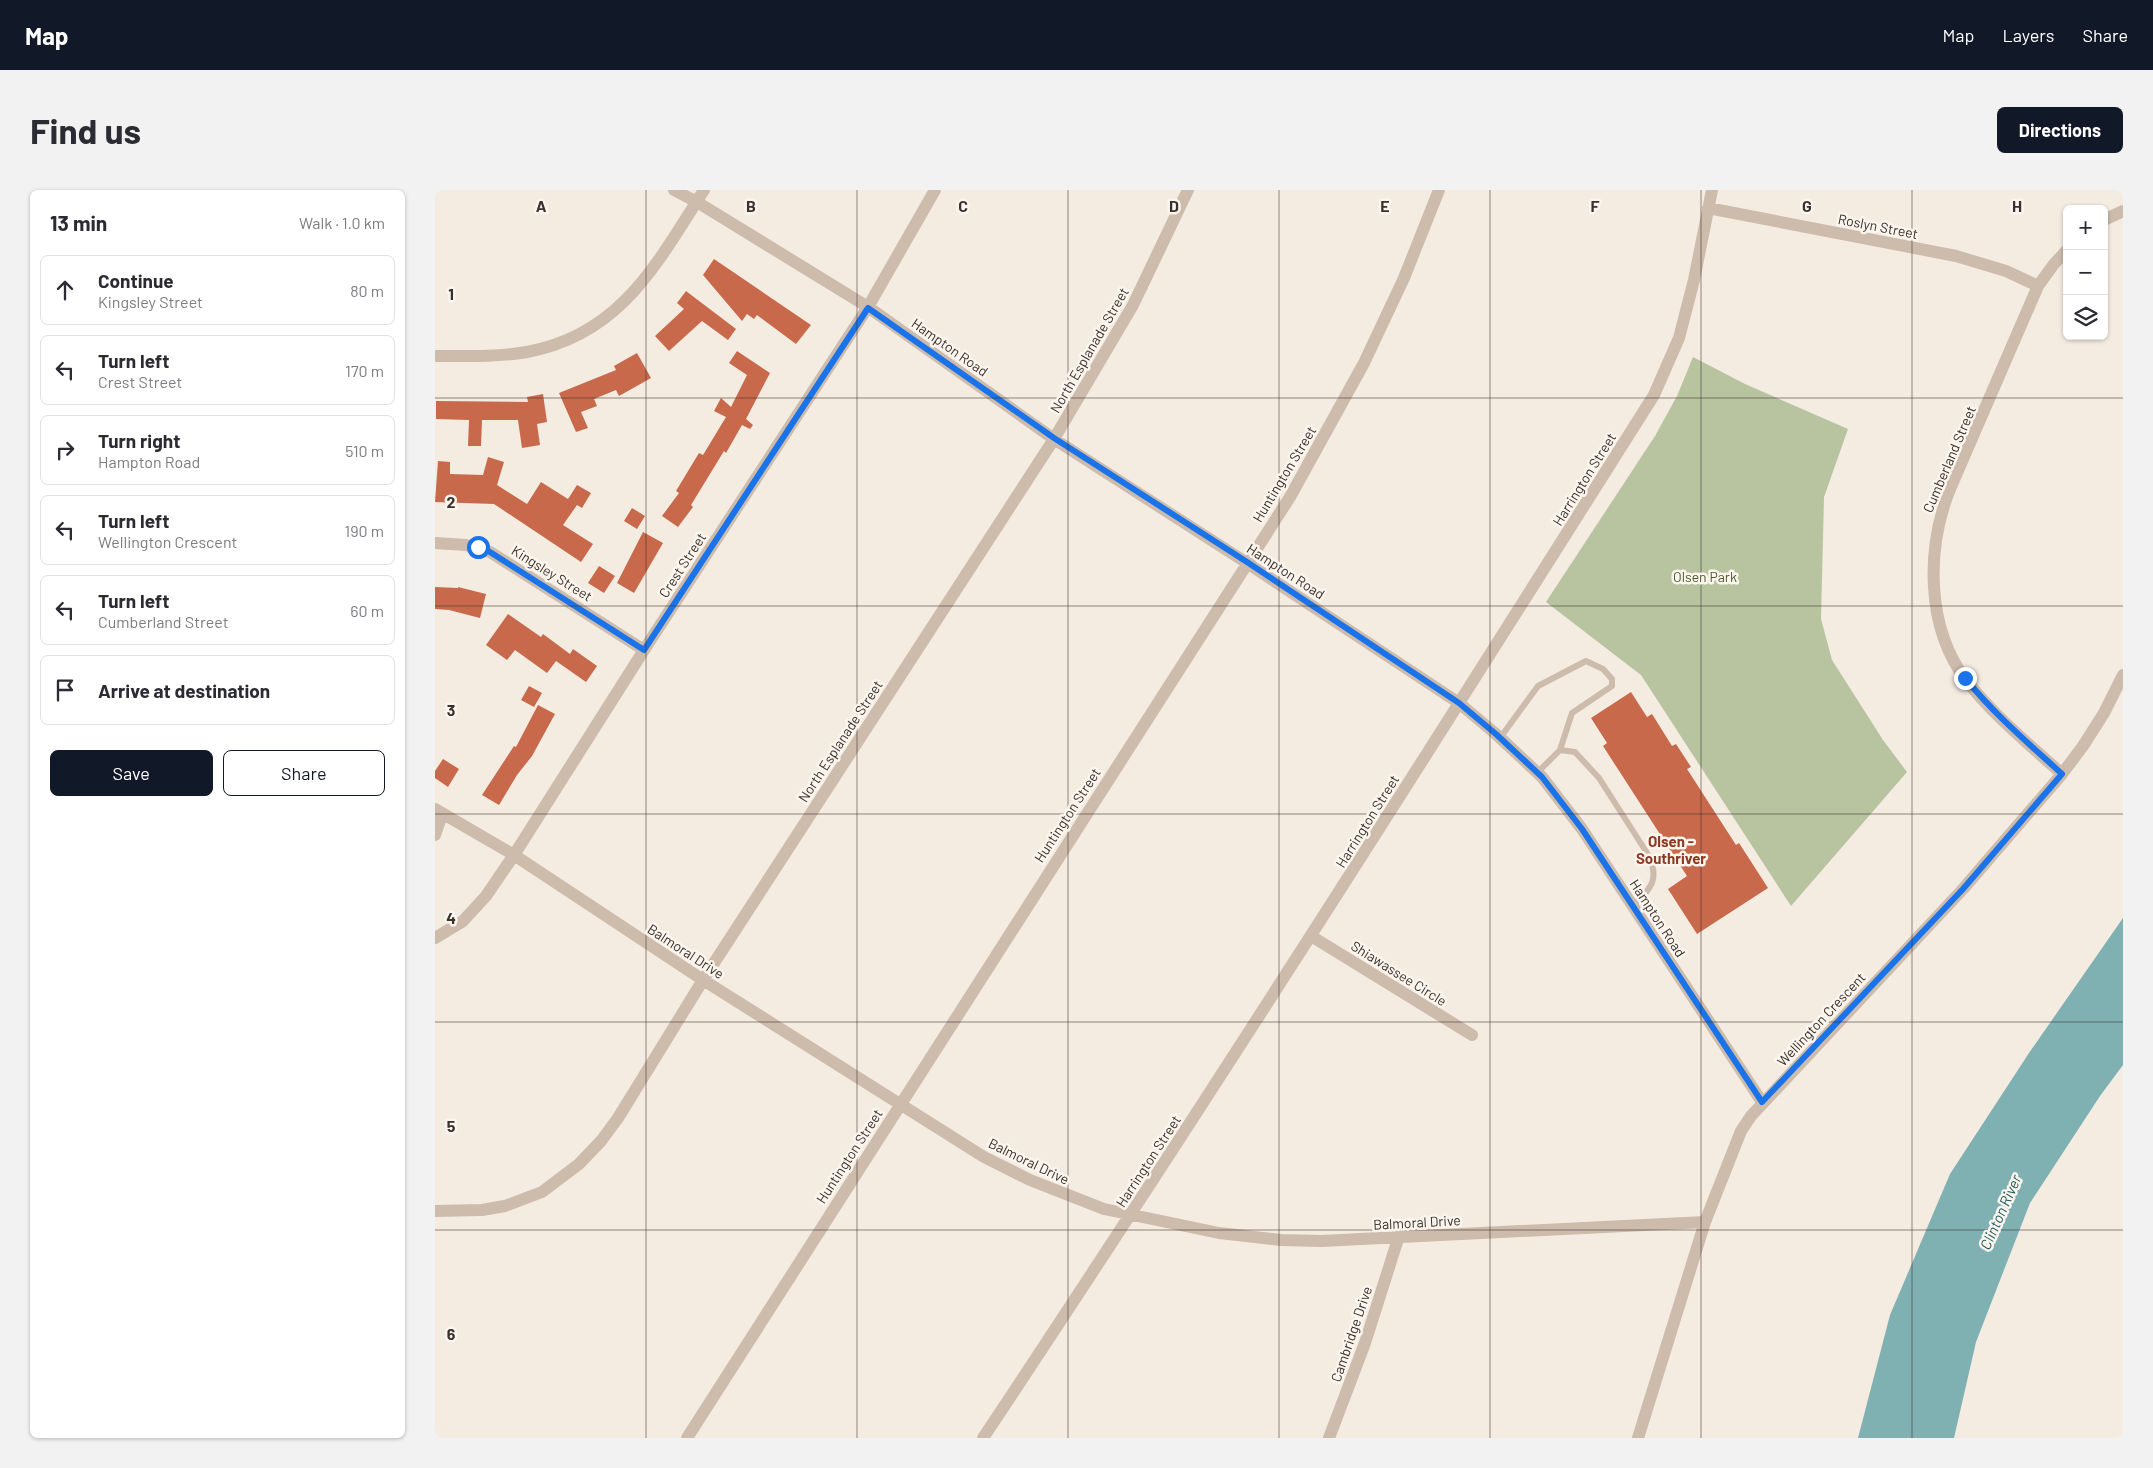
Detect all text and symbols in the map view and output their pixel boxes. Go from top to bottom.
text: Map [25,21,68,50]
text: Map [1942,24,1974,46]
text: Layers [2002,24,2055,46]
text: Share [2083,24,2128,46]
button: Directions [1997,107,2123,153]
text: Find us [30,109,141,151]
text: A [536,196,547,215]
text: B [746,196,756,215]
text: C [958,196,968,215]
text: D [1169,196,1179,215]
text: E [1380,196,1390,215]
text: F [1591,196,1600,215]
text: G [1802,196,1812,215]
text: H [2012,196,2022,215]
map controls [2063,205,2108,340]
button: + [2063,205,2108,250]
text: 13 min [50,210,107,235]
street label: Roslyn Street [1837,210,1919,242]
text: Walk · 1.0 km [299,213,385,232]
button: − [2063,250,2108,295]
text: Continue [98,269,174,292]
icon: ahead [51,276,79,304]
text: 80 m [350,281,384,300]
text: 1 [448,284,454,303]
street label: North Esplanade Street [1046,284,1132,416]
text: Kingsley Street [98,292,203,311]
button: layers [2063,295,2108,340]
street label: Hampton Road [908,314,992,380]
text: Turn left [98,349,169,372]
icon: left [51,356,79,384]
text: 170 m [345,361,384,380]
text: Crest Street [98,372,182,391]
street label: Cumberland Street [1919,403,1979,515]
street label: Huntington Street [1249,423,1319,525]
text: Turn right [98,429,180,452]
street label: Harrington Street [1549,429,1619,529]
icon: right [51,436,79,464]
text: 510 m [345,441,384,460]
text: Hampton Road [98,452,200,471]
text: 2 [447,492,456,511]
text: Turn left [98,509,169,532]
icon: left [51,516,79,544]
text: 190 m [345,521,384,540]
street label: Crest Street [655,529,709,601]
text: Wellington Crescent [98,532,237,551]
route start [467,536,490,559]
street label: Hampton Road [1244,540,1328,602]
street label: Kingsley Street [509,541,595,605]
park label: Olsen Park [1673,568,1737,585]
text: Turn left [98,589,169,612]
icon: left [51,596,79,624]
text: 60 m [350,601,384,620]
text: Cumberland Street [98,612,228,631]
route end [1954,667,1977,690]
icon: arrive [51,676,79,704]
street label: North Esplanade Street [794,677,886,805]
text: Arrive at destination [98,679,270,702]
text: 3 [447,700,455,719]
button: Save [50,750,213,796]
button: Share [223,750,385,796]
street label: Huntington Street [1030,765,1104,865]
street label: Harrington Street [1332,771,1402,871]
district label: Olsen - Southriver [1636,832,1706,867]
street label: Hampton Road [1627,876,1689,960]
text: 4 [446,908,456,927]
street label: Balmoral Drive [645,920,727,982]
street label: Shiawassee Circle [1348,937,1450,1009]
street label: Wellington Crescent [1773,969,1869,1069]
street label: Huntington Street [812,1106,886,1206]
street label: Harrington Street [1112,1112,1184,1210]
text: 5 [447,1116,456,1135]
street label: Balmoral Drive [986,1134,1072,1188]
water label: Clinton River [1976,1171,2025,1252]
street label: Balmoral Drive [1373,1211,1461,1233]
street label: Cambridge Drive [1327,1284,1375,1384]
text: 6 [447,1324,456,1343]

